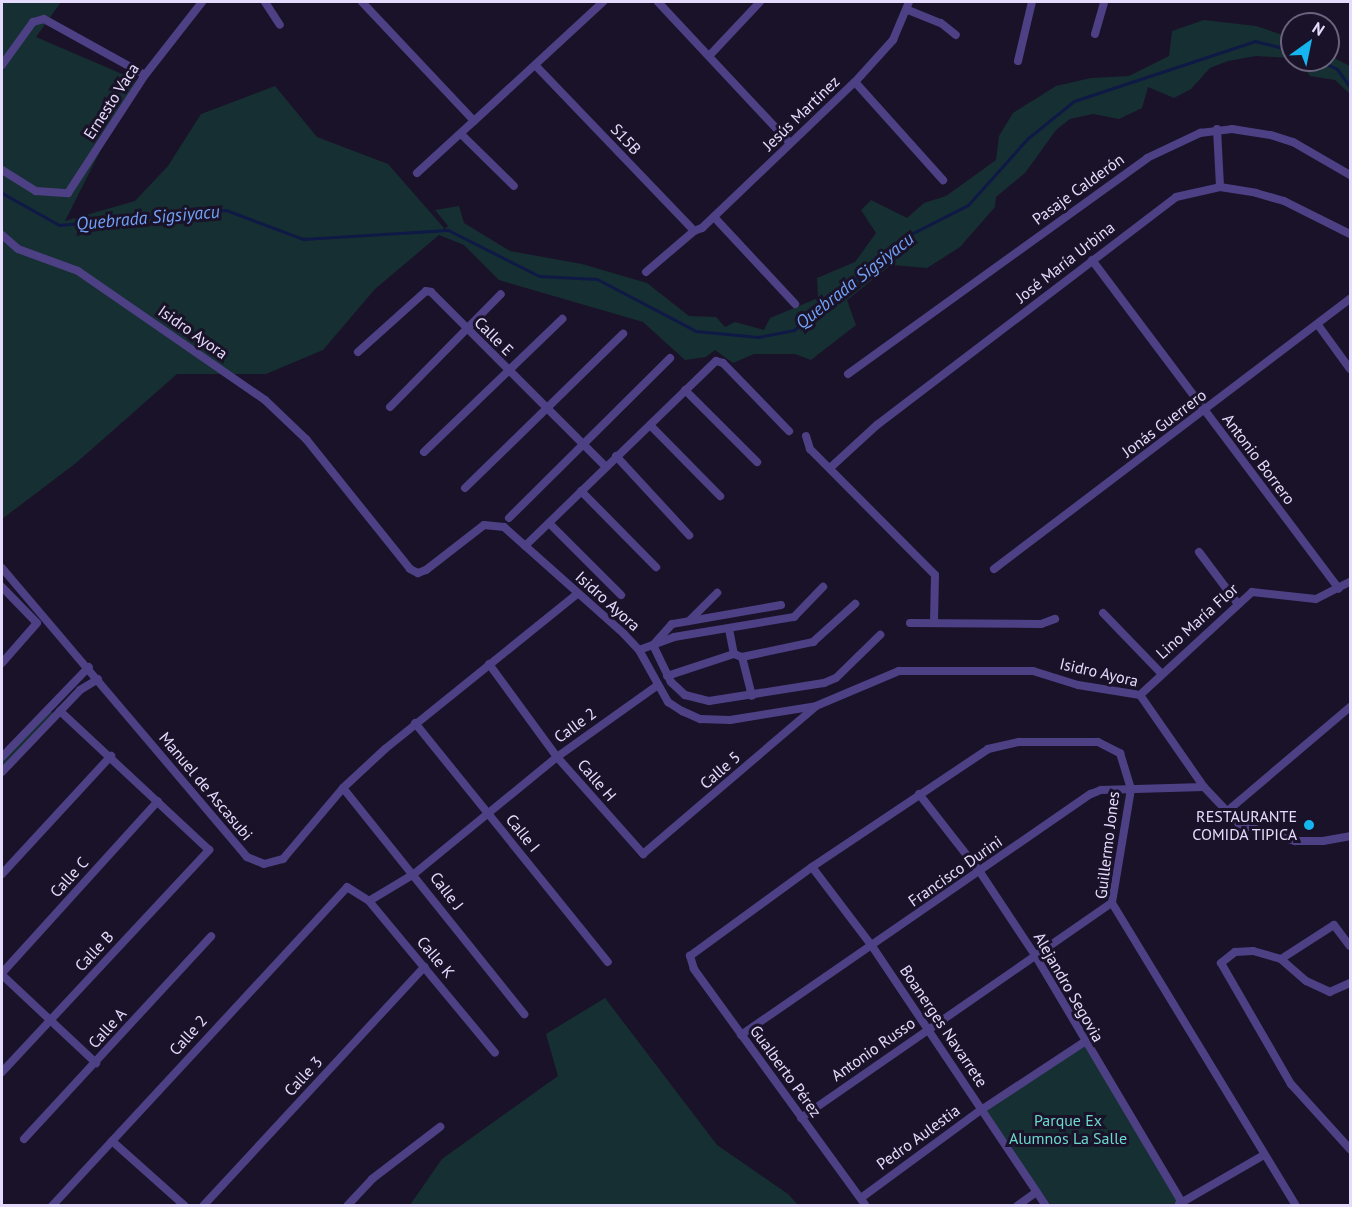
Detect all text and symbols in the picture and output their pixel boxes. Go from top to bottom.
north arrow [1280,12,1340,72]
text: N [1309,17,1329,40]
street label: Ernesto Vaca [79,59,143,143]
street label: Jesús Martínez [759,72,843,154]
street label: S15B [607,120,645,158]
street label: Pasaje Calderón [1028,149,1128,229]
water label: Quebrada Sigsiyacu [75,201,221,235]
street label: José María Urbina [1012,217,1118,307]
water label: Quebrada Sigsiyacu [792,228,918,334]
street label: Isidro Ayora [154,301,232,363]
street label: Calle E [471,313,517,359]
street label: Jonás Guerrero [1118,385,1210,461]
street label: Antonio Borrero [1219,410,1299,508]
street label: Isidro Ayora [572,567,644,635]
street label: Lino María Flor [1152,579,1242,663]
street label: Isidro Ayora [1058,654,1140,690]
street label: Calle 2 [550,703,600,747]
street label: Manuel de Ascasubi [155,728,257,844]
street label: Calle 5 [696,747,744,793]
street label: Calle H [574,755,620,805]
street label: Guillermo Jones [1091,790,1123,900]
place label: RESTAURANTE COMIDA TIPICA [1191,806,1297,844]
street label: Calle I [502,810,544,856]
marker: RESTAURANTE COMIDA TIPICA [1302,818,1316,832]
street label: Francisco Durini [904,832,1006,910]
street label: Calle C [46,853,92,901]
street label: Calle J [426,868,468,914]
street label: Calle B [71,927,117,975]
street label: Alejandro Segovia [1030,929,1108,1045]
street label: Calle K [413,932,459,982]
street label: Boanerges Navarrete [896,962,992,1090]
street label: Calle A [84,1004,130,1052]
street label: Calle 2 [165,1011,211,1059]
street label: Antonio Russo [827,1013,919,1085]
street label: Gualberto Pérez [746,1021,826,1121]
street label: Calle 3 [280,1052,326,1100]
street label: Pedro Aulestia [872,1100,964,1174]
park label: Parque Ex Alumnos La Salle [1009,1110,1127,1148]

